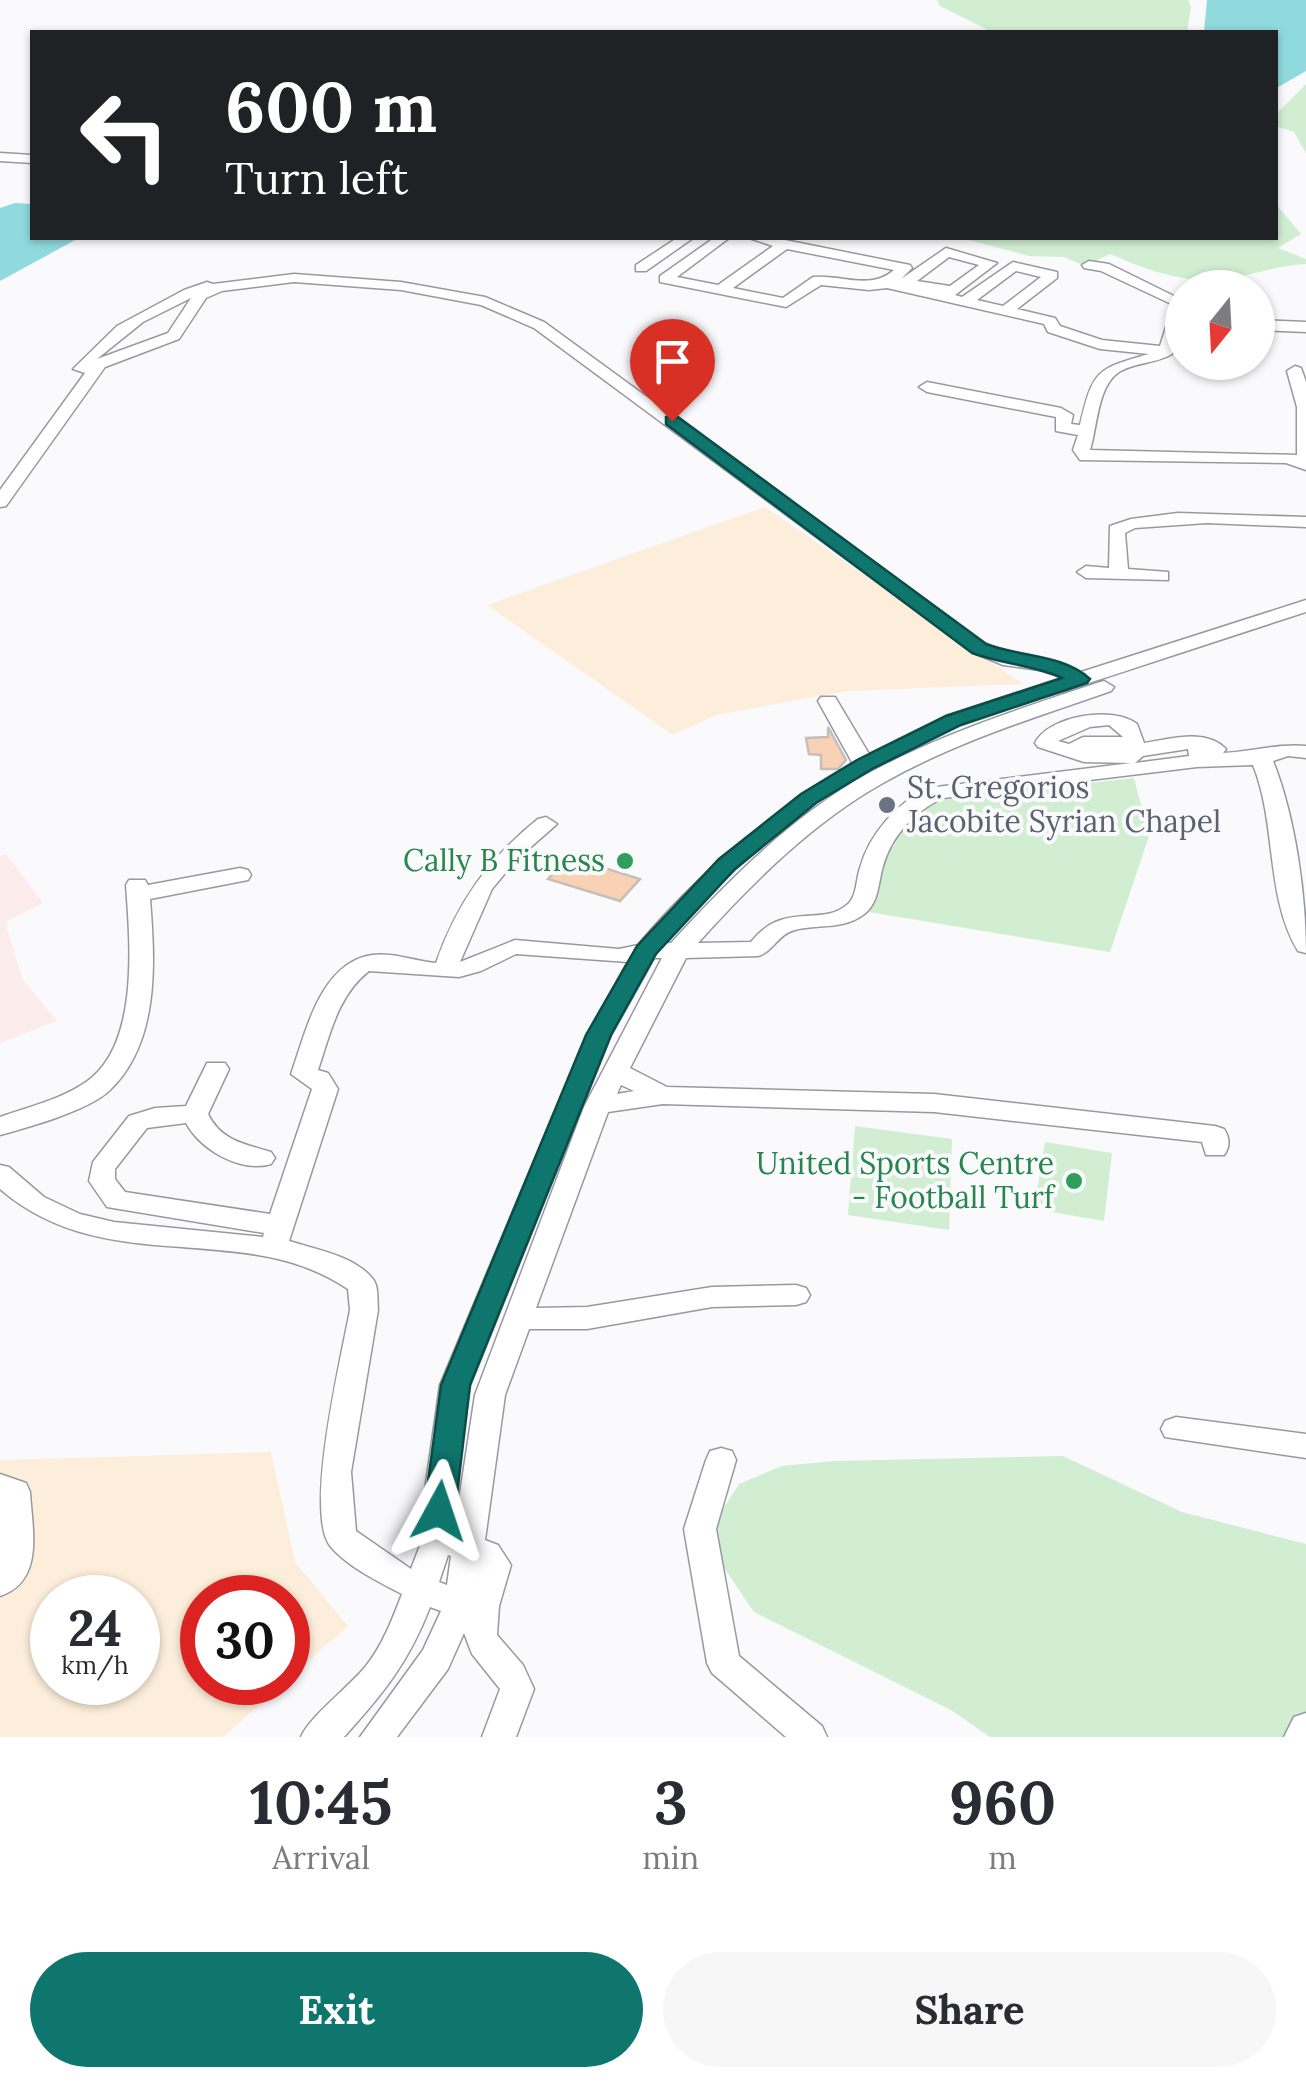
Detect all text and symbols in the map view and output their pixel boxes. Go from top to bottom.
text: 600 m [225,62,437,151]
icon: left [60,70,190,200]
text: Turn left [225,149,408,206]
north arrow [1165,270,1275,380]
map controls [1165,270,1275,380]
pin [630,319,715,422]
icon: arrive [645,334,700,389]
place label: St. Gregorios Jacobite Syrian Chapel [906,768,1221,841]
marker: St. Gregorios Jacobite Syrian Chapel [876,794,898,816]
place label: Cally B Fitness [403,841,605,880]
marker: Cally B Fitness [614,850,636,872]
place label: United Sports Centre - Football Turf [756,1144,1056,1216]
marker: United Sports Centre - Football Turf [1063,1170,1085,1192]
position arrow [387,1459,491,1563]
speed limit sign: 30 [180,1575,310,1705]
text: 24 [68,1596,122,1660]
text: km/h [61,1649,129,1681]
text: 10:45 [250,1764,392,1840]
text: 3 [654,1764,688,1840]
text: 960 [949,1764,1056,1840]
text: Arrival [272,1837,370,1878]
text: min [642,1837,699,1878]
text: m [988,1837,1017,1878]
button: Exit [30,1952,643,2067]
button: Share [663,1952,1276,2067]

